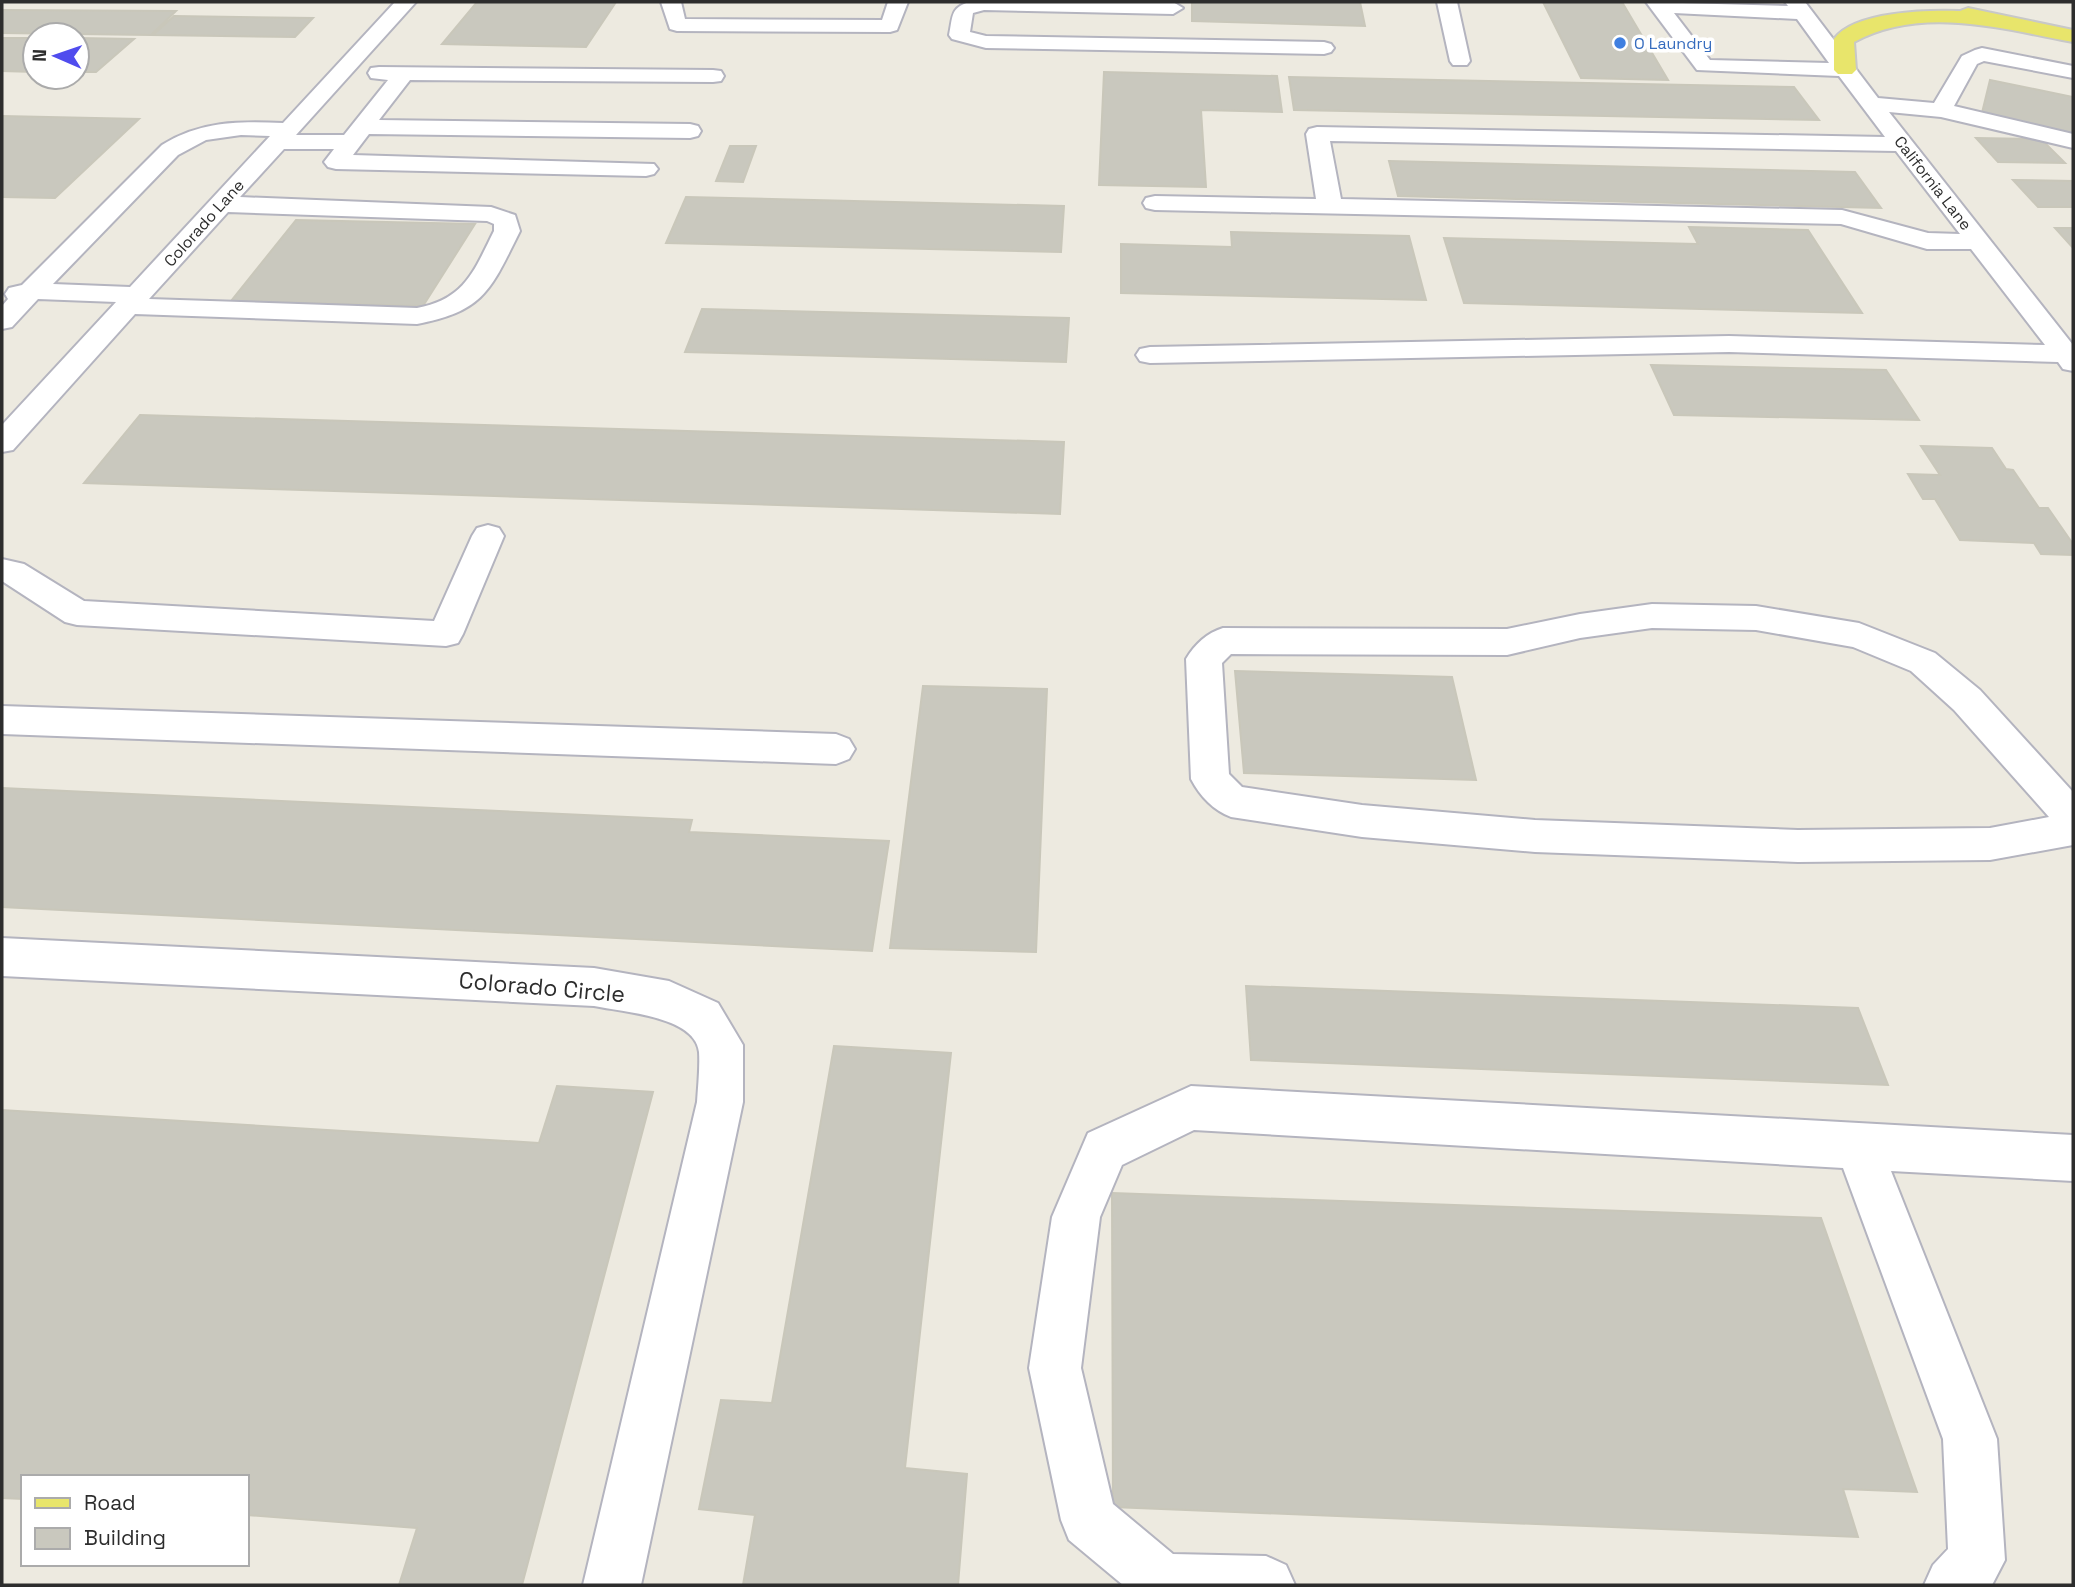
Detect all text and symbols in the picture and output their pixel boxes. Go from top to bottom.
north arrow [21,21,91,91]
place label: O Laundry [1634,33,1712,54]
marker: O Laundry [1612,35,1628,51]
text: N [27,49,52,62]
street label: California Lane [1890,132,1976,234]
street label: Colorado Lane [159,175,249,271]
street label: Colorado Circle [458,965,626,1009]
legend [21,1475,248,1566]
text: Road [84,1489,136,1516]
text: Building [84,1524,166,1551]

